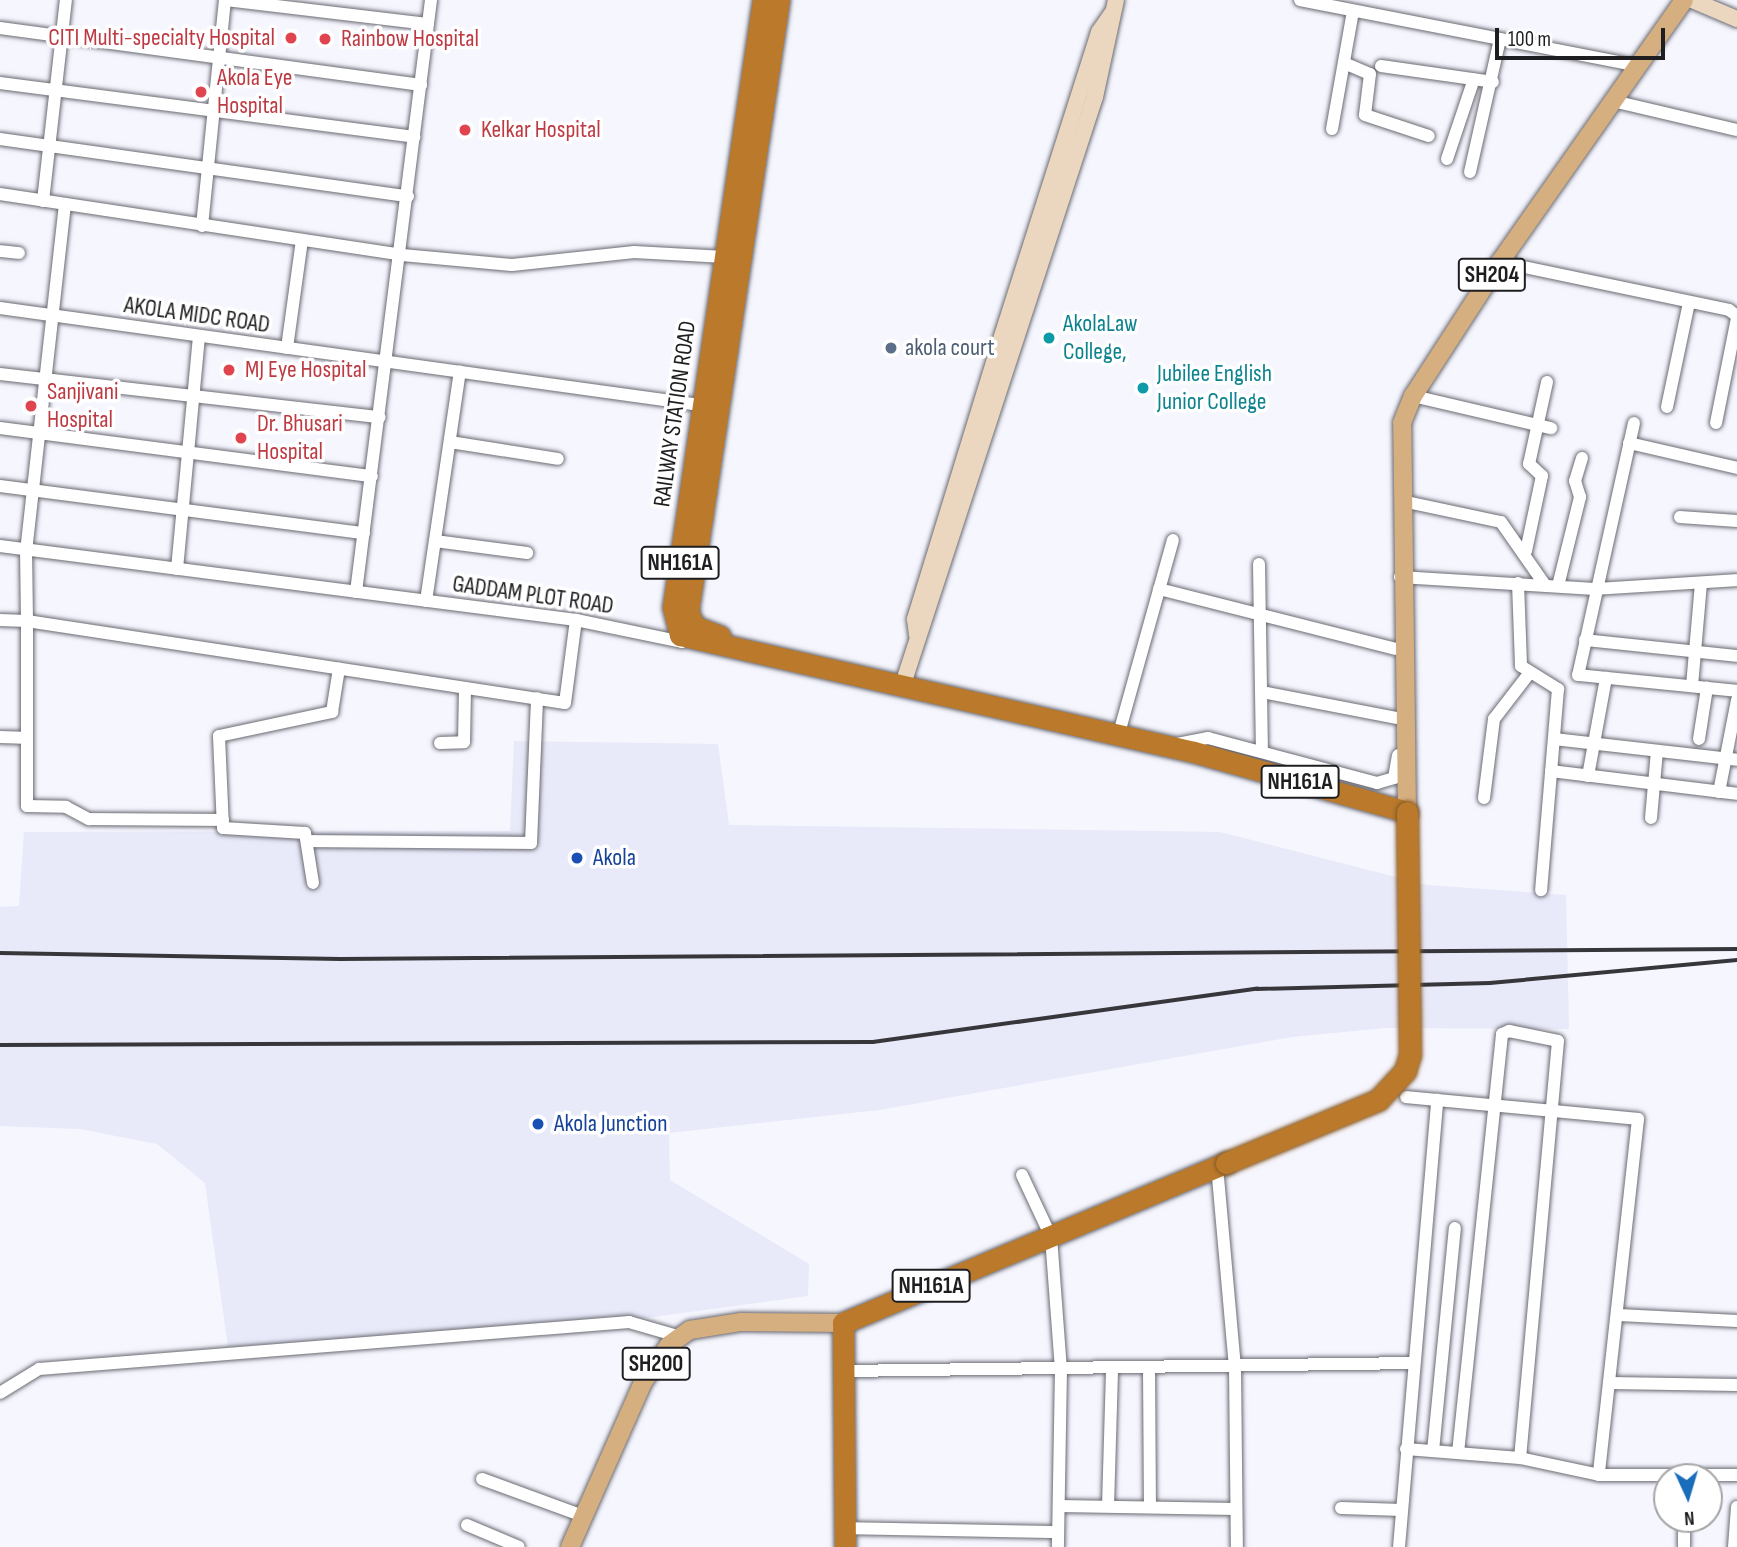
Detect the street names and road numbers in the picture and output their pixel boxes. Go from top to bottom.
road number: SH204 [1457,256,1527,294]
street label: AKOLA MIDC ROAD [122,291,272,339]
street label: RAILWAY STATION ROAD [648,319,702,509]
road number: NH161A [640,544,720,582]
street label: GADDAM PLOT ROAD [451,569,615,621]
road number: NH161A [1260,762,1340,802]
road number: NH161A [891,1266,971,1306]
road number: SH200 [621,1344,691,1384]

